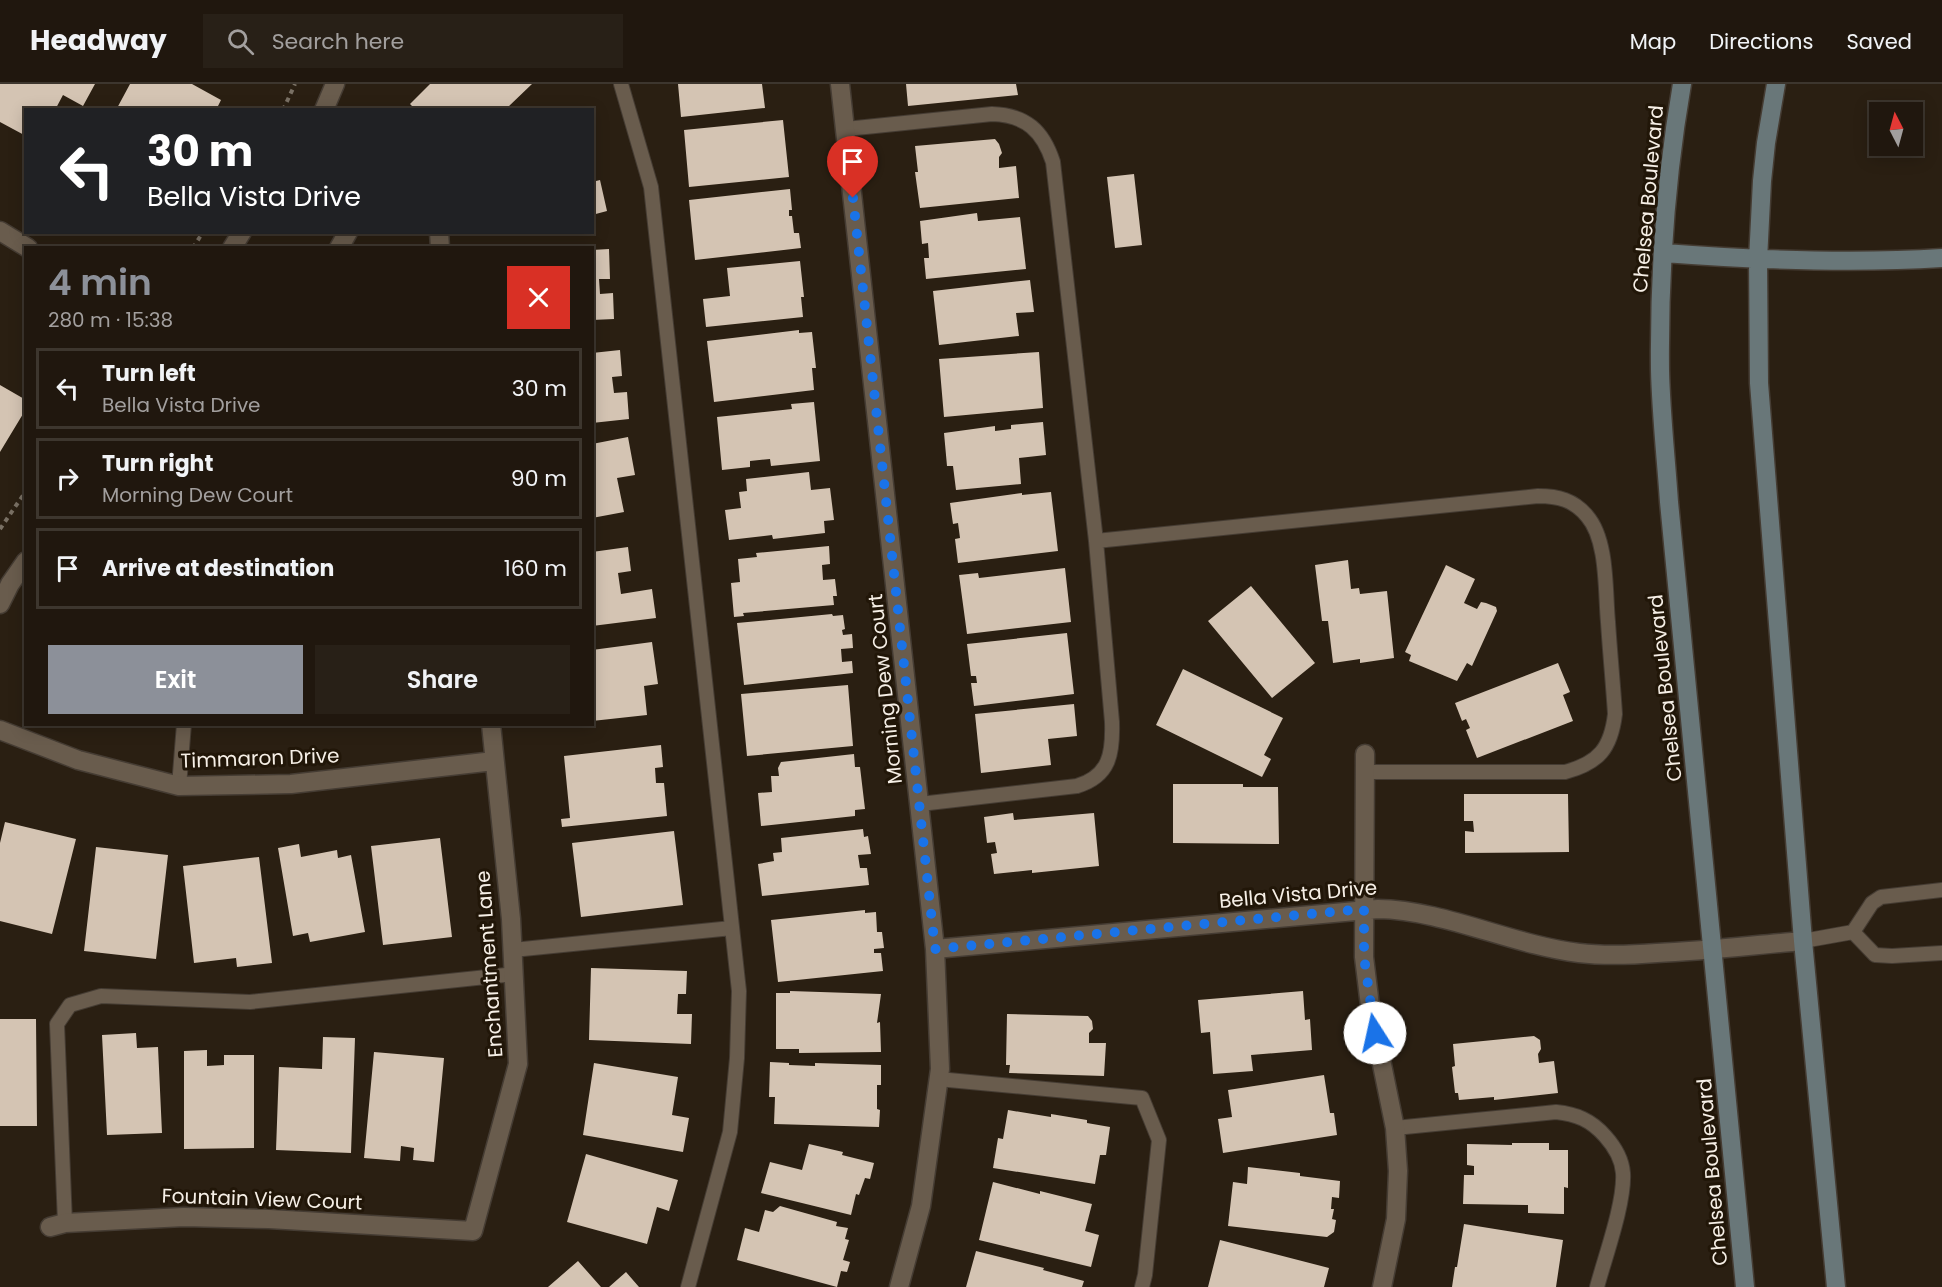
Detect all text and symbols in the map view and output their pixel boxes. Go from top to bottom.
search box [203,14,623,68]
text: Headway [30,21,167,60]
icon: search [224,25,257,58]
text: Search here [272,26,404,57]
text: Map [1630,27,1676,56]
text: Directions [1709,27,1813,56]
text: Saved [1846,27,1912,56]
north arrow [1869,102,1923,156]
map controls [1869,102,1923,156]
street label: Chelsea Boulevard [1626,104,1670,294]
text: 30 m [147,122,253,181]
icon: left [48,132,126,210]
pin [827,136,878,198]
icon: arrive [836,145,869,178]
text: Bella Vista Drive [147,178,361,215]
text: 4 min [48,257,152,308]
button: close [507,266,570,329]
text: 280 m · 15:38 [48,306,173,334]
text: Turn left [102,358,196,389]
icon: left [51,372,84,405]
text: 30 m [512,373,567,404]
text: Bella Vista Drive [102,391,261,419]
text: Turn right [102,448,213,479]
icon: right [51,462,84,495]
text: 90 m [511,463,567,494]
text: Morning Dew Court [102,481,293,509]
icon: arrive [51,552,84,585]
text: Arrive at destination [102,553,334,584]
text: 160 m [504,553,567,584]
street label: Morning Dew Court [861,593,909,785]
street label: Chelsea Boulevard [1641,593,1689,783]
button: Exit [48,645,303,714]
button: Share [315,645,570,714]
street label: Timmaron Drive [180,741,340,775]
street label: Enchantment Lane [468,870,510,1058]
street label: Bella Vista Drive [1218,873,1378,915]
position arrow [1343,1001,1407,1065]
street label: Chelsea Boulevard [1690,1077,1734,1267]
street label: Fountain View Court [161,1182,363,1216]

